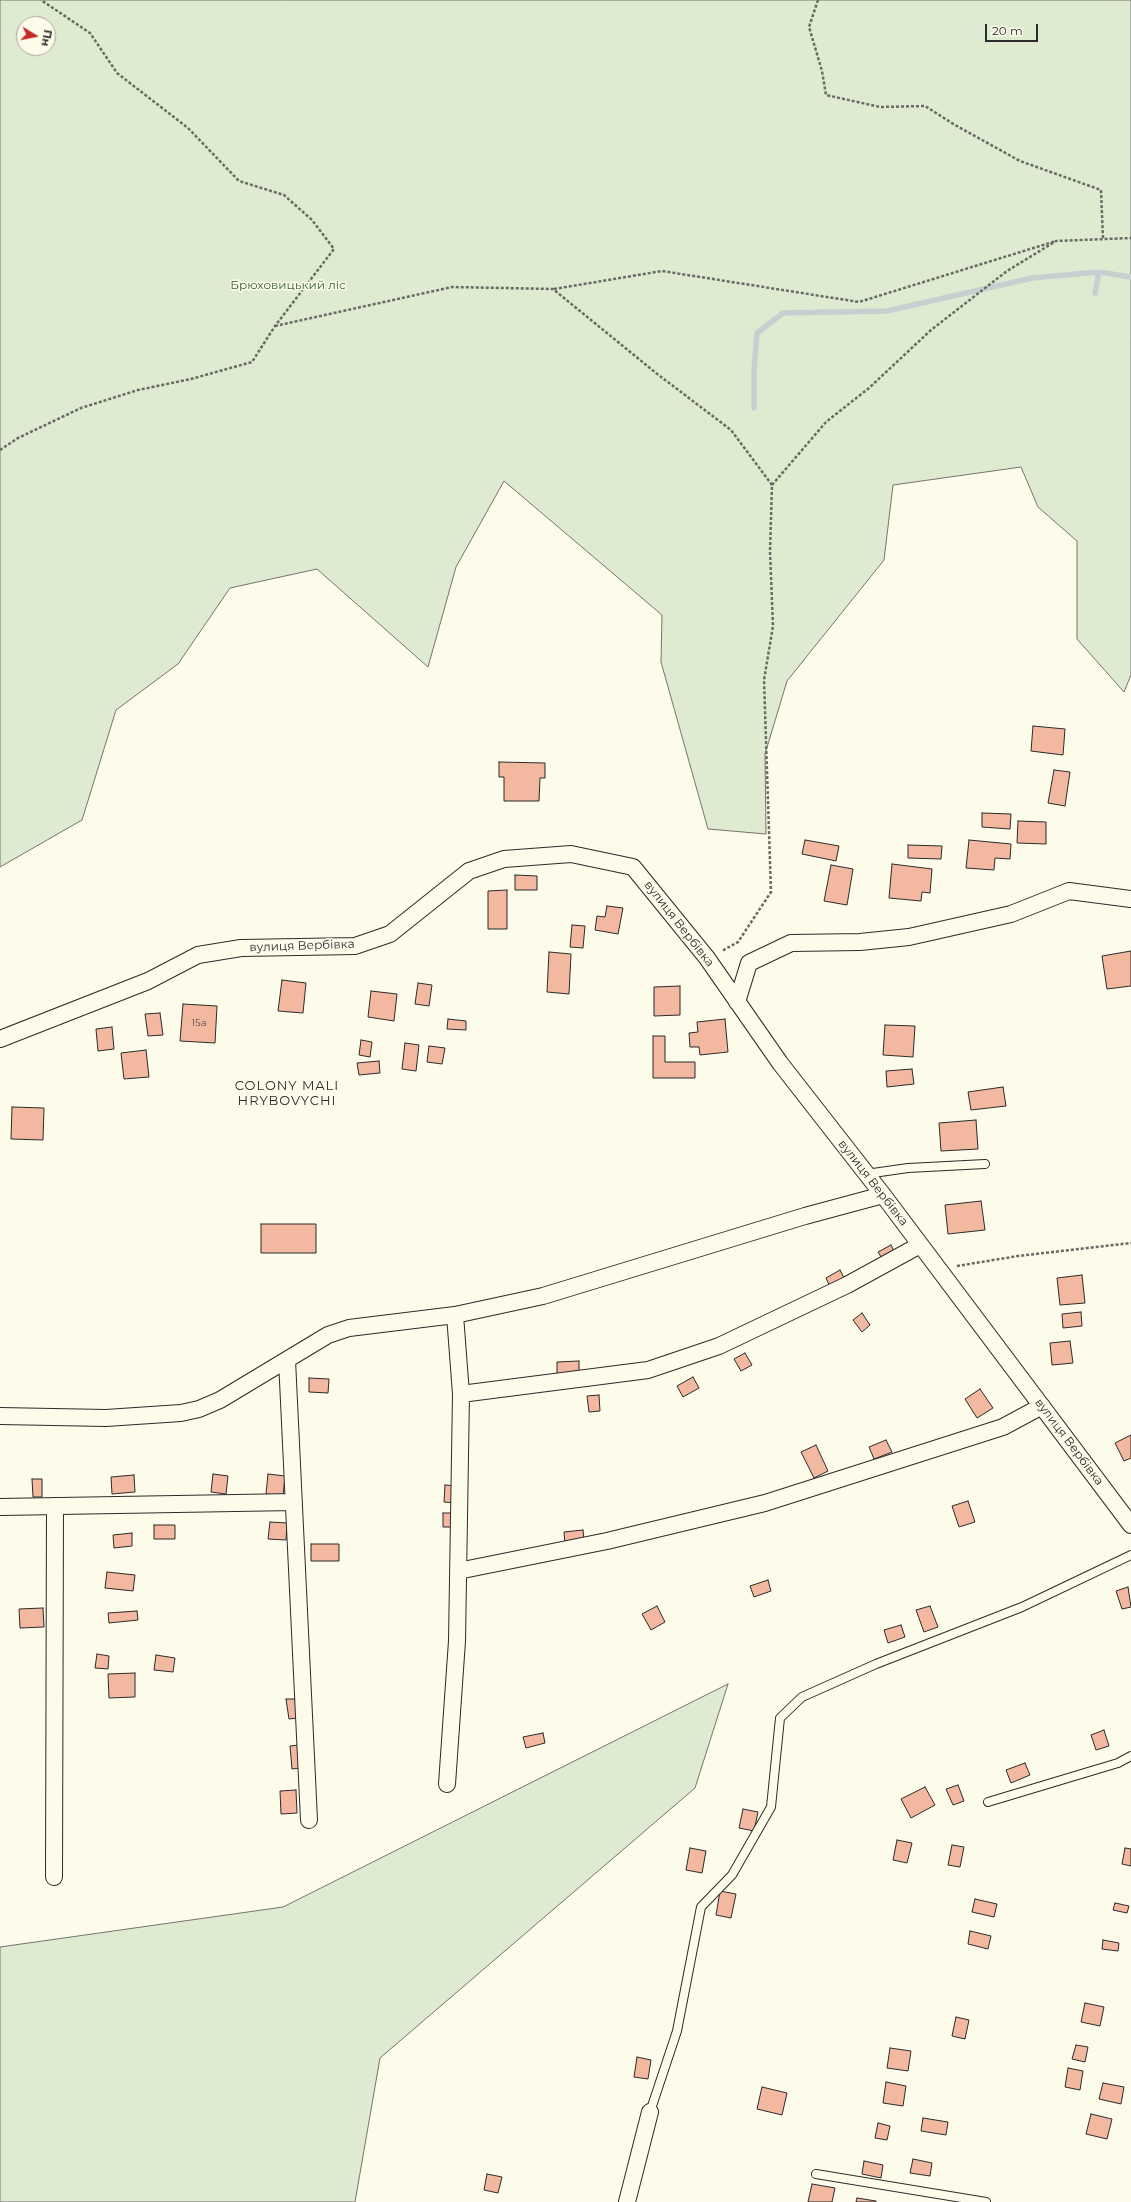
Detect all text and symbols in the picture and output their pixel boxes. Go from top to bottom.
north arrow [16,16,56,56]
scale bar [987,16,1040,42]
text: 20 m [992,23,1023,38]
text: Пн [39,29,55,47]
park label: Брюховицький ліс [230,278,346,292]
street label: вулиця Вербівка [641,878,717,970]
street label: вулиця Вербівка [249,937,355,955]
house number: 15а [191,1017,207,1029]
district label: COLONY MALI HRYBOVYCHI [235,1078,339,1109]
street label: вулиця Вербівка [835,1137,911,1229]
street label: вулиця Вербівка [1032,1396,1106,1488]

